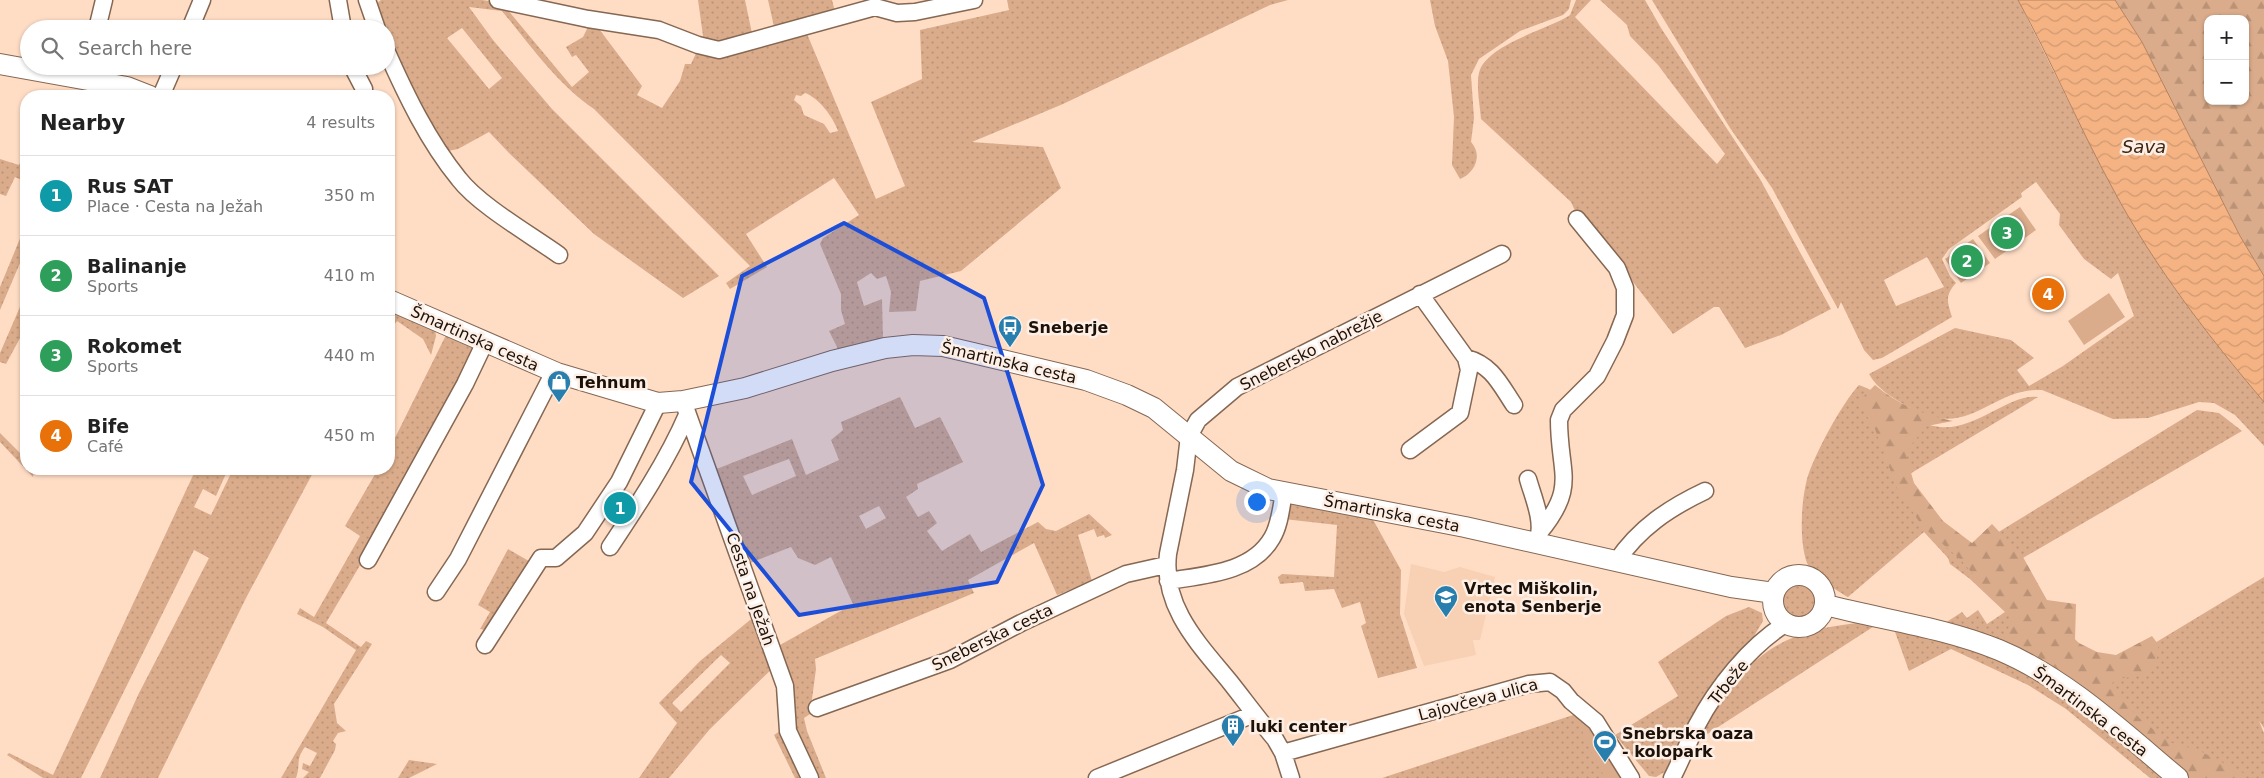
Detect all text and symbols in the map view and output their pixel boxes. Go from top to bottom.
map controls [2204,15,2249,105]
button: + [2204,15,2249,60]
search box [20,20,395,75]
icon: search [38,34,66,62]
text: Search here [78,37,192,59]
button: − [2204,60,2249,105]
text: Nearby [40,111,125,135]
text: 4 results [306,113,375,132]
water label: Sava [2122,136,2166,157]
text: Rus SAT [87,175,173,197]
text: 1 [50,186,62,205]
text: 350 m [324,186,375,205]
text: Place · Cesta na Ježah [87,197,263,216]
pin: 3 [1991,214,2023,252]
pin: 2 [1951,242,1983,280]
text: Balinanje [87,255,187,277]
text: 2 [50,266,62,285]
text: 410 m [324,266,375,285]
pin: 4 [2032,275,2064,313]
text: Sports [87,277,138,296]
street label: Šmartinska cesta [408,302,542,375]
street label: Snebersko nabrežje [1237,306,1386,395]
bus stop icon: Sneberje [997,314,1023,348]
place label: Sneberje [1028,318,1108,337]
text: Rokomet [87,335,182,357]
street label: Šmartinska cesta [939,338,1078,387]
text: 3 [50,346,62,365]
text: 440 m [324,346,375,365]
text: Sports [87,357,138,376]
shop icon: Tehnum [546,369,572,403]
place label: Tehnum [576,373,646,392]
text: Bife [87,415,129,437]
text: 4 [50,426,62,445]
text: 450 m [324,426,375,445]
text: Café [87,437,123,456]
pin: 1 [604,489,636,527]
your location [1244,489,1270,515]
street label: Šmartinska cesta [1322,491,1462,536]
street label: Cesta na Ježah [722,530,779,648]
place label: Vrtec Miškolin, enota Senberje [1464,579,1602,616]
school or university icon: Vrtec Miškolin, enota Senberje [1433,584,1459,618]
street label: Sneberska cesta [929,600,1056,675]
street label: Trbeže [1704,656,1752,709]
street label: Šmartinska cesta [2030,662,2152,761]
street label: Lajovčeva ulica [1416,674,1540,725]
building icon: luki center [1220,713,1246,747]
place label: luki center [1250,717,1347,736]
place label: Snebrska oaza - kolopark [1622,724,1754,761]
sports icon: Snebrska oaza - kolopark [1592,729,1618,763]

